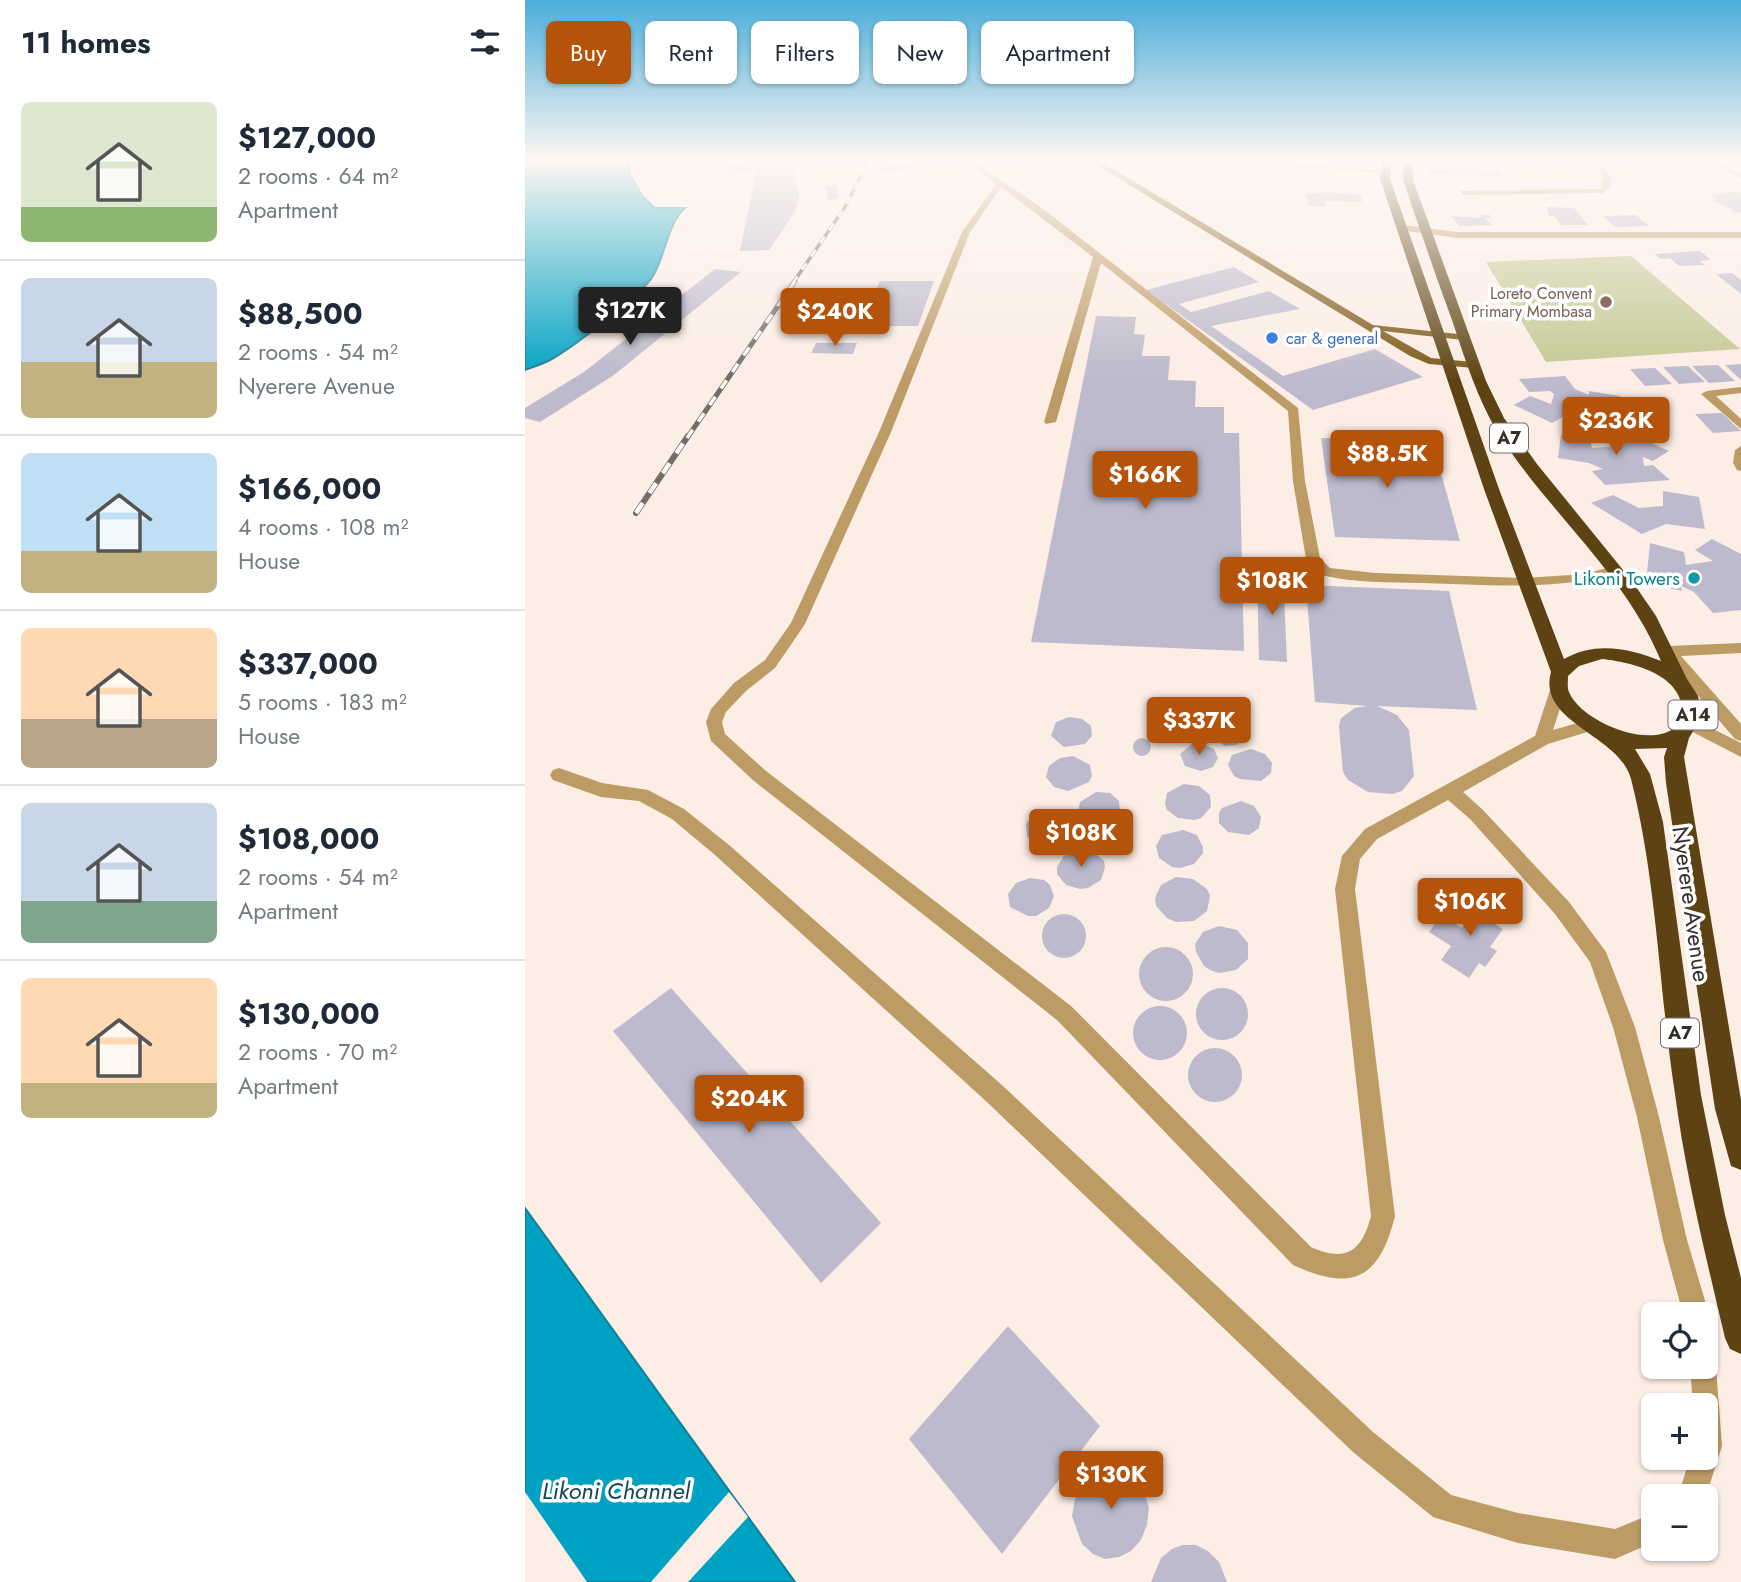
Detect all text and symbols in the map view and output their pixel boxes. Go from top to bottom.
text: 11 homes [21,21,151,64]
chip: Buy [546,21,631,84]
chip: Rent [645,21,737,84]
chip: Filters [751,21,859,84]
chip: New [873,21,967,84]
chip: Apartment [981,21,1134,84]
icon: filters [466,23,504,61]
text: $127,000 [238,116,376,159]
icon: home [77,130,161,214]
text: 2 rooms · 64 m² [238,159,398,193]
text: Apartment [238,193,338,227]
place label: Loreto Convent Primary Mombasa [1471,282,1592,323]
pin: $127K [581,288,679,347]
pin: $240K [786,288,884,348]
text: $88,500 [238,292,363,335]
text: $127K [594,293,666,327]
text: $240K [797,294,873,328]
marker: Loreto Convent Primary Mombasa [1598,294,1614,310]
icon: home [77,306,161,390]
place label: car & general [1286,327,1378,350]
marker: car & general [1264,330,1280,346]
text: 2 rooms · 54 m² [238,335,398,369]
text: Nyerere Avenue [238,369,395,403]
pin: $236K [1567,398,1665,457]
text: $236K [1578,403,1654,437]
road number: A7 [1490,424,1528,452]
pin: $88.5K [1330,430,1444,490]
text: $88.5K [1346,436,1428,470]
pin: $166K [1096,452,1194,511]
text: $166K [1109,457,1181,491]
text: $166,000 [238,467,381,510]
icon: home [77,481,161,565]
text: 4 rooms · 108 m² [238,510,408,544]
text: House [238,544,300,578]
pin: $108K [1223,558,1321,617]
text: $108K [1236,563,1308,597]
place label: Likoni Towers [1574,565,1680,592]
marker: Likoni Towers [1686,570,1702,586]
text: $337,000 [238,642,378,685]
icon: home [77,656,161,740]
text: 5 rooms · 183 m² [238,685,407,719]
pin: $337K [1150,698,1248,757]
road number: A14 [1669,700,1717,730]
text: $337K [1163,703,1235,737]
text: House [238,719,300,753]
pin: $108K [1032,810,1130,869]
text: $108K [1045,815,1117,849]
text: $108,000 [238,817,379,860]
street label: Nyerere Avenue [1663,824,1719,984]
icon: home [77,831,161,915]
text: 2 rooms · 54 m² [238,860,398,894]
pin: $106K [1421,878,1519,938]
text: $106K [1434,884,1506,918]
text: Apartment [238,894,338,928]
text: $130,000 [238,992,380,1035]
icon: home [77,1006,161,1090]
road number: A7 [1661,1018,1699,1048]
text: 2 rooms · 70 m² [238,1035,397,1069]
text: Apartment [238,1069,338,1103]
pin: $204K [700,1076,798,1135]
text: $204K [711,1081,787,1115]
map controls [1641,1302,1718,1561]
button: locate [1641,1302,1718,1379]
button: + [1641,1393,1718,1470]
pin: $130K [1062,1452,1160,1511]
text: $130K [1075,1457,1147,1491]
water label: Likoni Channel [542,1473,692,1508]
button: − [1641,1484,1718,1561]

